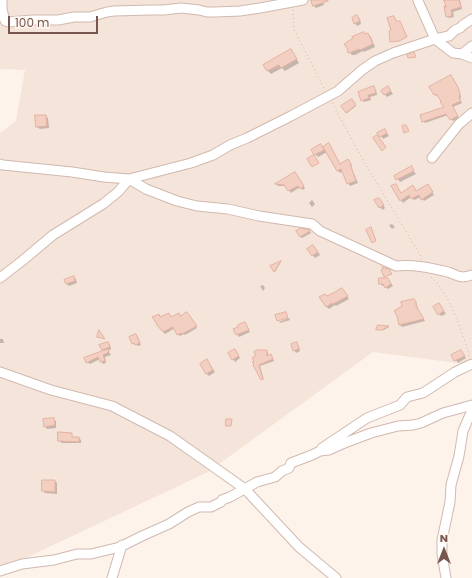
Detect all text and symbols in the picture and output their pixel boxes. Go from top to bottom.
scale bar [10,8,100,34]
text: 100 m [15,14,49,31]
north arrow [424,530,464,570]
text: N [440,530,448,546]

